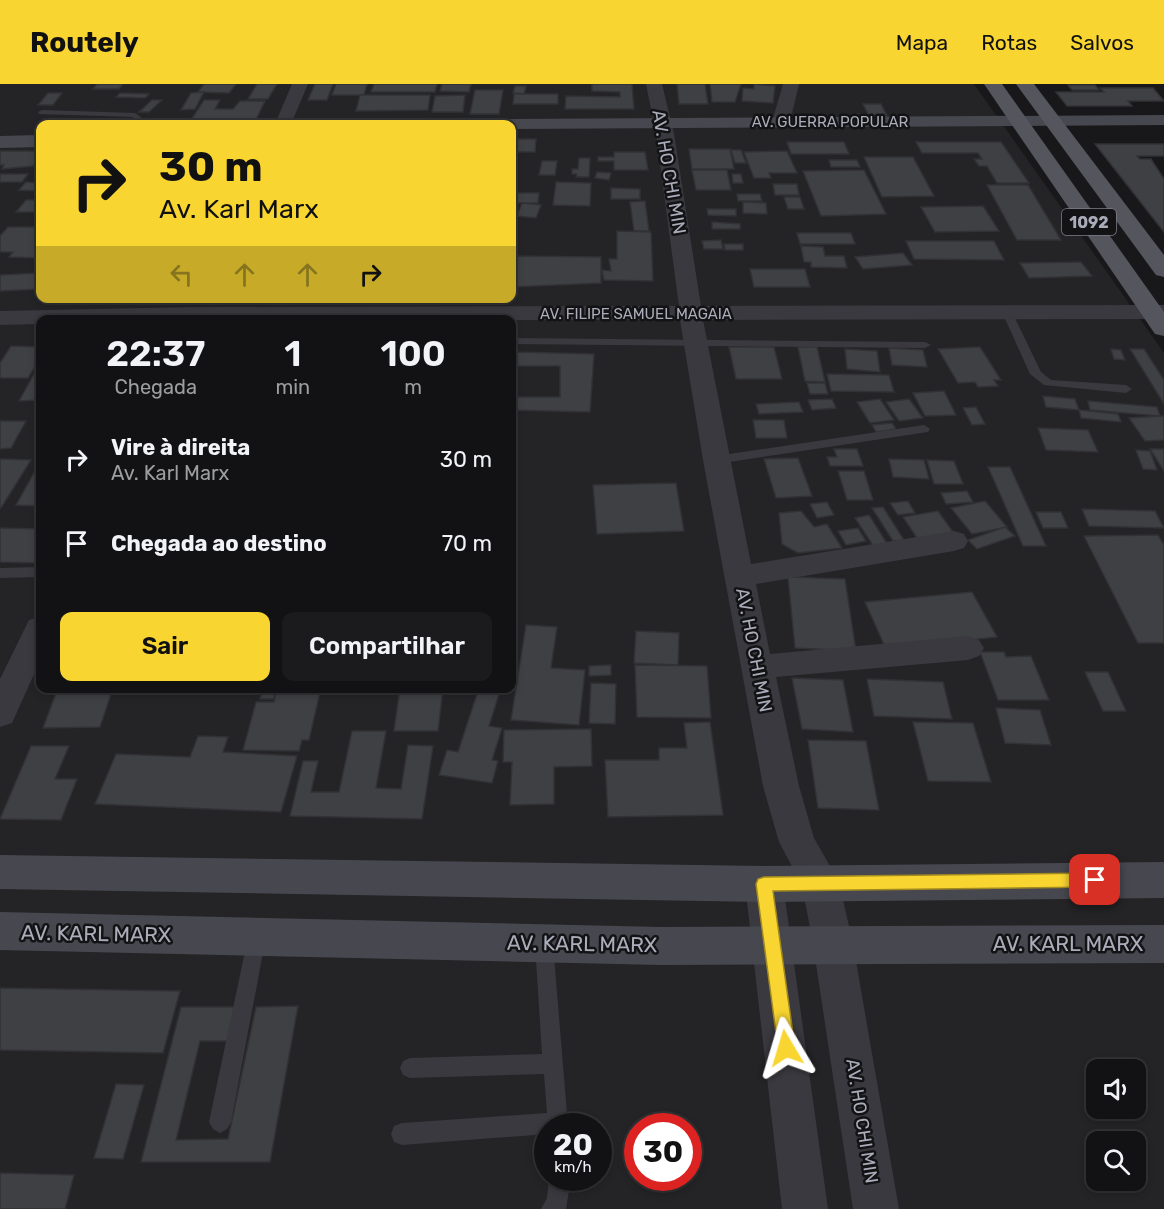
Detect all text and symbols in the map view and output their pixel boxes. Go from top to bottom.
text: Routely [30,26,139,59]
text: Mapa [896,30,948,55]
text: Rotas [981,30,1037,55]
text: Salvos [1070,30,1134,55]
street label: AV. HO CHI MIN [647,108,691,236]
street label: AV. GUERRA POPULAR [752,113,908,131]
text: 30 m [159,142,263,192]
icon: right [60,144,138,222]
text: Av. Karl Marx [159,193,319,225]
road number: 1092 [1062,209,1116,235]
icon: left [165,258,198,291]
icon: ahead [228,258,261,291]
icon: ahead [291,258,324,291]
icon: right [354,258,387,291]
street label: AV. FILIPE SAMUEL MAGAIA [540,305,732,323]
text: 22:37 [106,332,205,375]
text: 1 [284,332,301,375]
text: 100 [380,332,446,375]
text: Chegada [114,375,197,399]
text: min [275,375,310,399]
text: m [404,375,422,399]
text: Vire à direita [111,434,250,461]
icon: right [60,443,93,476]
text: 30 m [440,446,492,473]
text: Av. Karl Marx [111,461,229,485]
icon: arrive [60,527,93,560]
text: Chegada ao destino [111,530,327,557]
text: 70 m [442,530,492,557]
street label: AV. HO CHI MIN [731,586,777,714]
button: Sair [60,612,270,681]
button: Compartilhar [282,612,492,681]
pin [1069,854,1120,905]
icon: arrive [1078,863,1111,896]
street label: AV. KARL MARX [21,920,171,947]
street label: AV. KARL MARX [507,930,657,957]
street label: AV. KARL MARX [993,931,1143,956]
position arrow [754,1016,818,1080]
street label: AV. HO CHI MIN [841,1057,883,1185]
map controls [1086,1059,1146,1191]
button: sound [1086,1059,1146,1119]
speed limit sign: 30 [624,1113,702,1191]
text: 20 [553,1127,593,1163]
button: search [1086,1131,1146,1191]
text: km/h [554,1158,592,1176]

